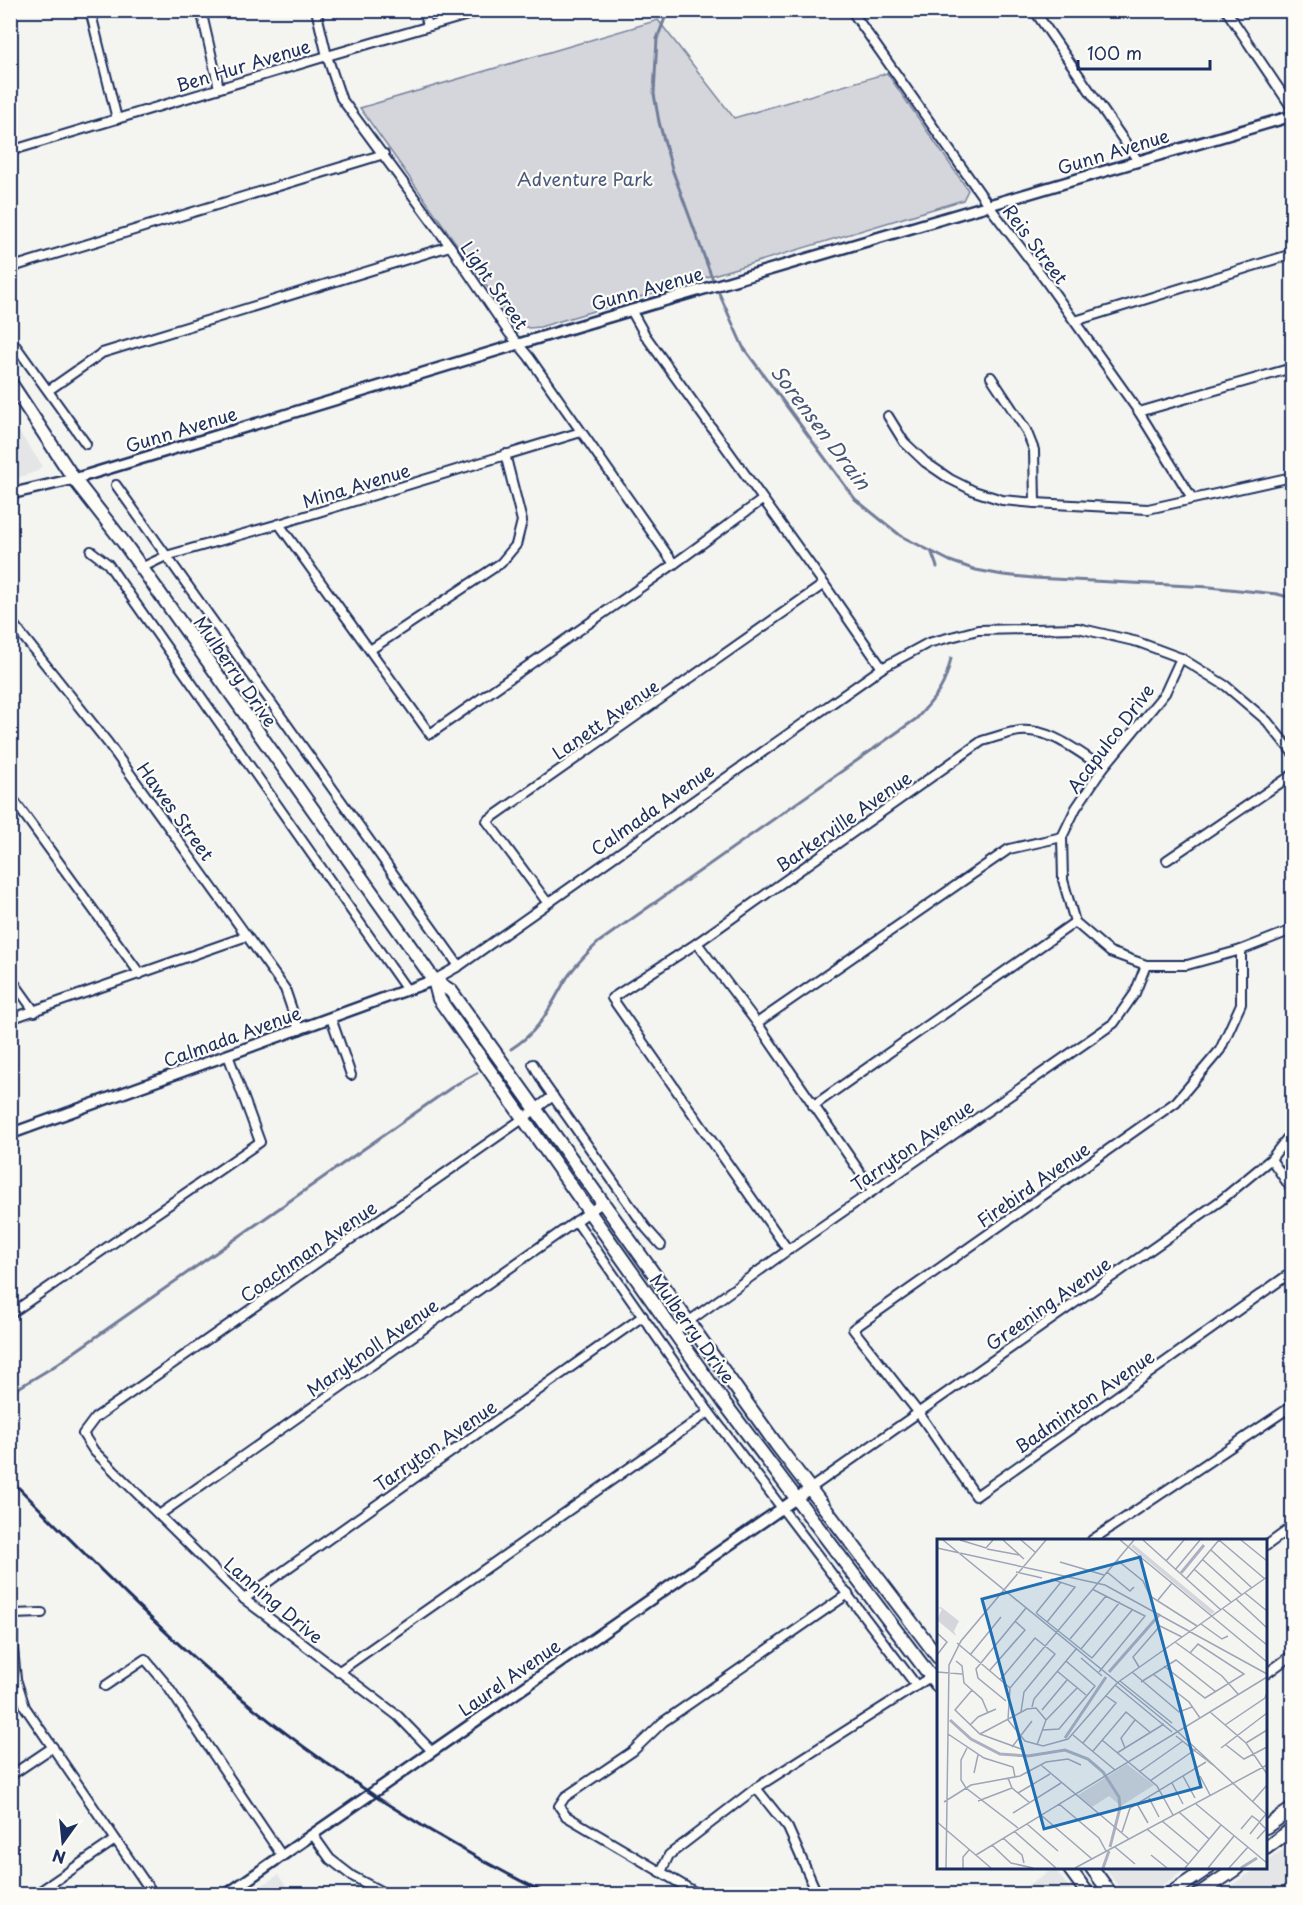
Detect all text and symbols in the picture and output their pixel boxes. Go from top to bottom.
street label: Ben Hur Avenue [173,32,314,98]
scale bar [1078,33,1210,71]
text: 100 m [1087,39,1142,66]
street label: Gunn Avenue [1054,121,1172,181]
park label: Adventure Park [517,165,653,192]
street label: Reis Street [997,198,1075,290]
street label: Light Street [455,235,535,335]
street label: Gunn Avenue [588,259,706,317]
water label: Sorensen Drain [764,358,878,496]
street label: Gunn Avenue [122,399,240,459]
street label: Mina Avenue [299,456,413,514]
street label: Mulberry Drive [188,610,285,732]
street label: Lanett Avenue [546,672,664,766]
street label: Acapulco Drive [1060,678,1160,798]
street label: Hawes Street [131,756,221,866]
street label: Calmada Avenue [585,756,719,862]
street label: Barkerville Avenue [769,764,917,878]
street label: Calmada Avenue [159,998,305,1073]
street label: Tarryton Avenue [845,1093,979,1197]
street label: Firebird Avenue [971,1135,1095,1233]
street label: Coachman Avenue [234,1194,382,1308]
street label: Greening Avenue [980,1250,1116,1356]
street label: Mulberry Drive [644,1267,742,1389]
street label: Maryknoll Avenue [301,1291,444,1403]
street label: Badminton Avenue [1009,1342,1160,1459]
street label: Tarryton Avenue [368,1393,502,1497]
inset map [937,1539,1267,1869]
street label: Lanning Drive [219,1551,329,1649]
street label: Laurel Avenue [453,1632,566,1722]
north arrow [33,1812,93,1872]
text: N [50,1844,68,1871]

